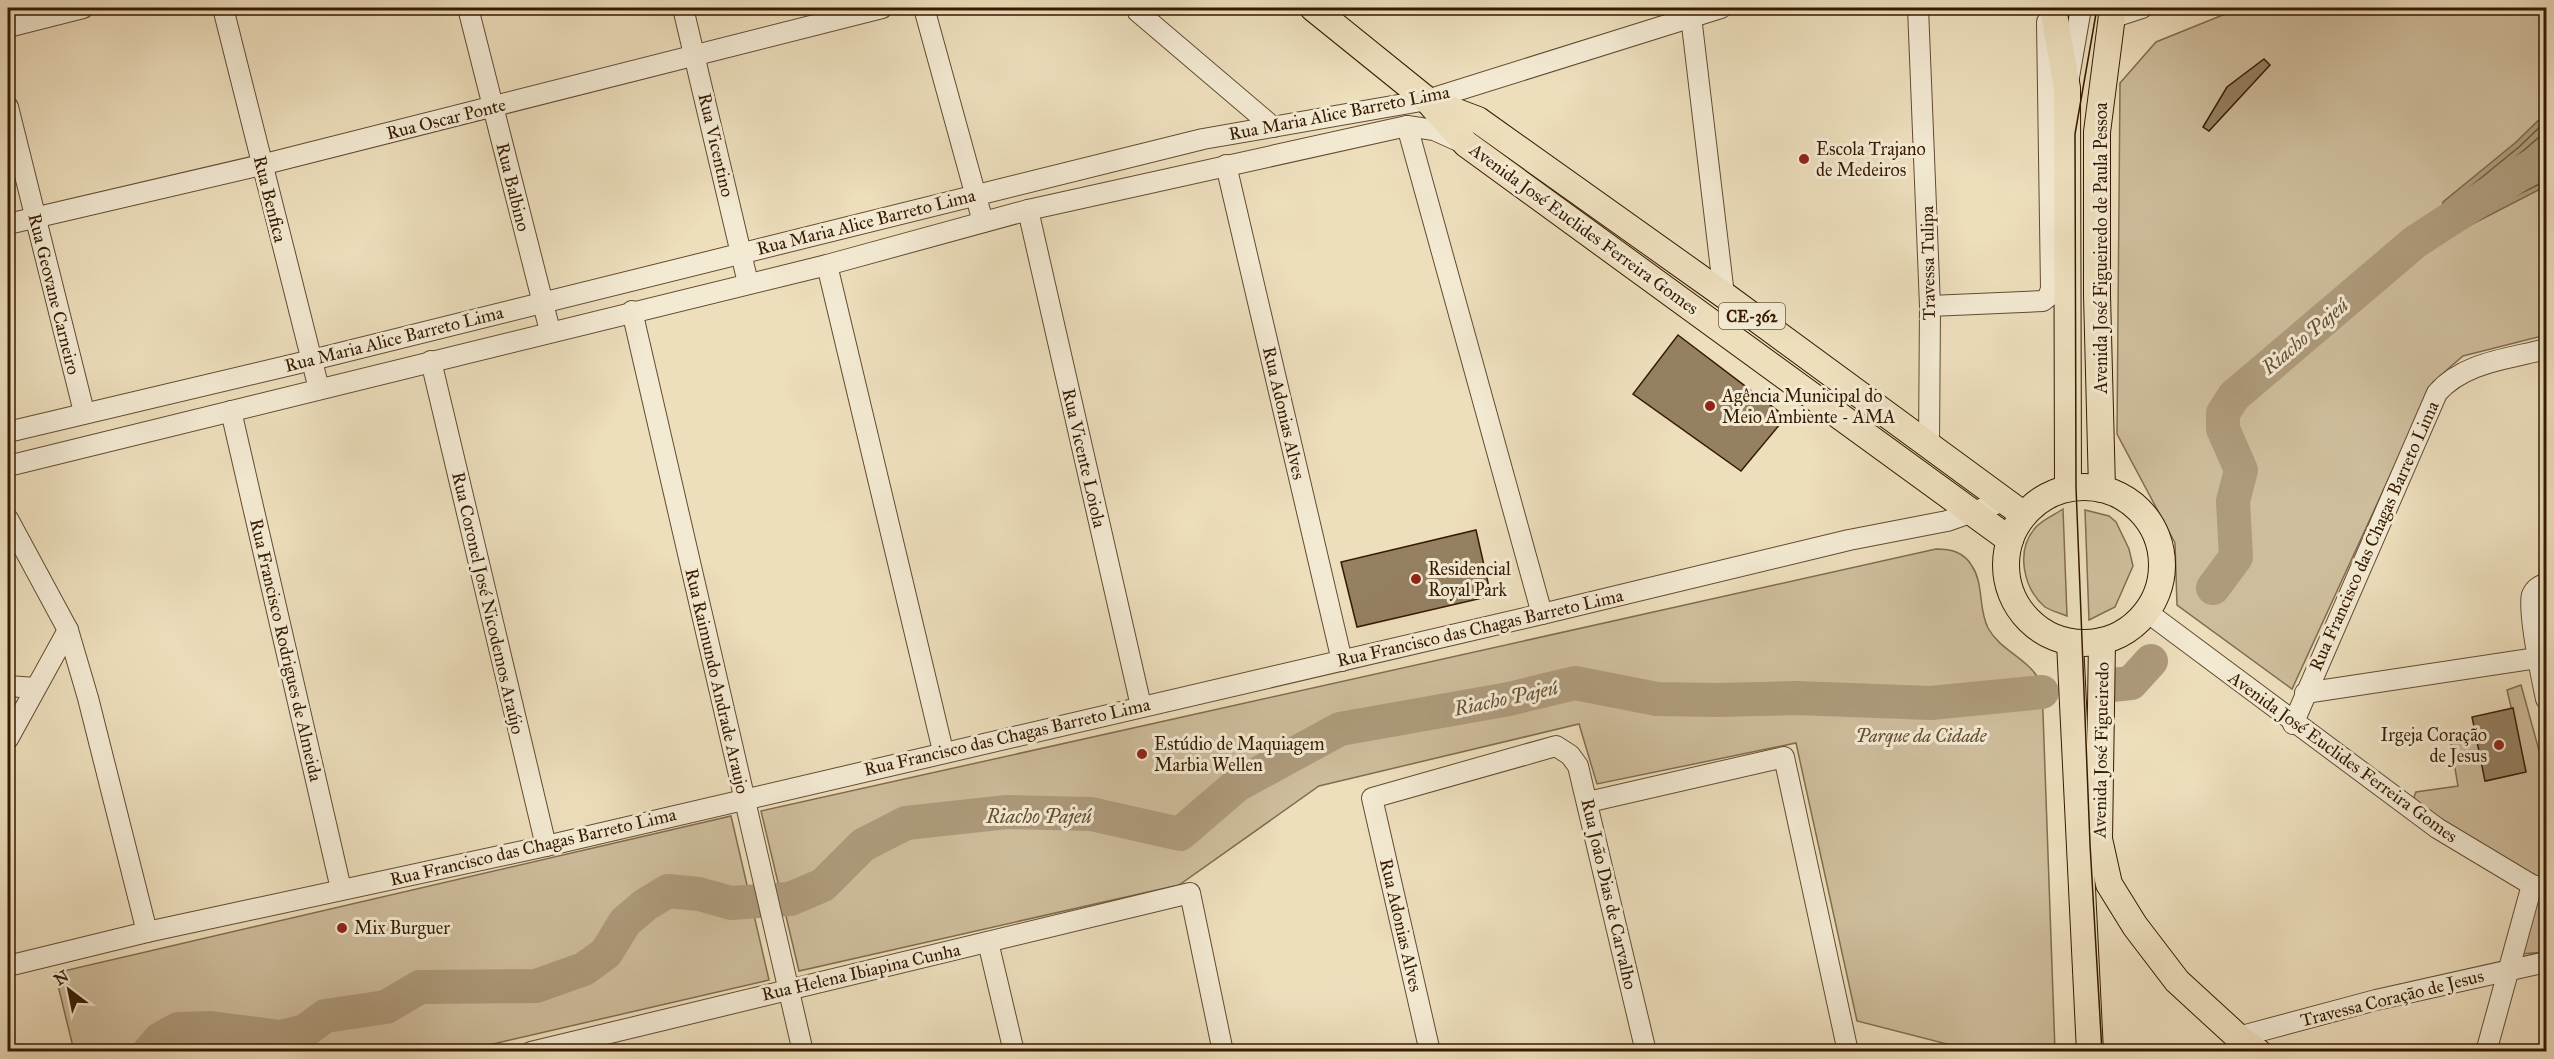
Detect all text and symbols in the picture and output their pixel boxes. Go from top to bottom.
street label: Rua Maria Alice Barreto Lima [1227,81,1452,145]
street label: Rua Vicentino [693,91,739,199]
street label: Rua Oscar Ponte [384,94,508,144]
street label: Avenida José Figueiredo de Paula Pessoa [2090,102,2113,395]
street label: Avenida José Euclides Ferreira Gomes [1464,138,1703,320]
place label: Escola Trajano de Medeiros [1816,138,1926,181]
street label: Rua Balbino [491,140,535,234]
marker: Escola Trajano de Medeiros [1797,152,1811,166]
street label: Rua Benfica [249,153,291,245]
street label: Rua Maria Alice Barreto Lima [754,184,978,260]
street label: Travessa Tulipa [1916,205,1940,321]
street label: Rua Geovane Carneiro [23,211,85,377]
water label: Riacho Pajeú [2256,293,2353,380]
street label: Rua Maria Alice Barreto Lima [282,301,506,377]
road number: CE-362 [1719,303,1785,329]
street label: Rua Adonias Alves [1258,344,1310,482]
place label: Agência Municipal do Meio Ambiente - AMA [1721,385,1896,428]
street label: Rua Vicente Loiola [1057,386,1111,530]
street label: Rua Francisco das Chagas Barreto Lima [2304,397,2445,675]
marker: Agência Municipal do Meio Ambiente - AMA [1703,399,1717,413]
street label: Rua Coronel José Nicodemos Araújo [446,470,529,737]
street label: Rua Francisco Rodrigues de Almeida [244,517,327,784]
place label: Residencial Royal Park [1428,558,1511,601]
street label: Rua Raimundo Andrade Araujo [680,566,754,796]
marker: Residencial Royal Park [1409,572,1423,586]
street label: Rua Francisco das Chagas Barreto Lima [1335,584,1626,673]
street label: Avenida José Figueiredo [2088,662,2115,839]
street label: Avenida José Euclides Ferreira Gomes [2223,666,2462,848]
water label: Riacho Pajeú [1451,675,1561,721]
street label: Rua Francisco das Chagas Barreto Lima [862,693,1153,782]
place label: Irgeja Coração de Jesus [2381,724,2487,768]
park label: Parque da Cidade [1856,725,1988,747]
place label: Estúdio de Maquiagem Marbia Wellen [1154,733,1325,776]
marker: Irgeja Coração de Jesus [2492,738,2506,752]
marker: Estúdio de Maquiagem Marbia Wellen [1135,747,1149,761]
street label: Rua João Dias de Carvalho [1575,797,1642,992]
street label: Rua Francisco das Chagas Barreto Lima [388,803,679,892]
water label: Riacho Pajeú [985,804,1092,828]
street label: Rua Adonias Alves [1375,856,1427,994]
place label: Mix Burguer [354,917,450,940]
marker: Mix Burguer [335,921,349,935]
street label: Rua Helena Ibiapina Cunha [759,938,963,1006]
north arrow [39,960,99,1020]
street label: Travessa Coração de Jesus [2298,965,2486,1032]
text: N [51,966,72,989]

